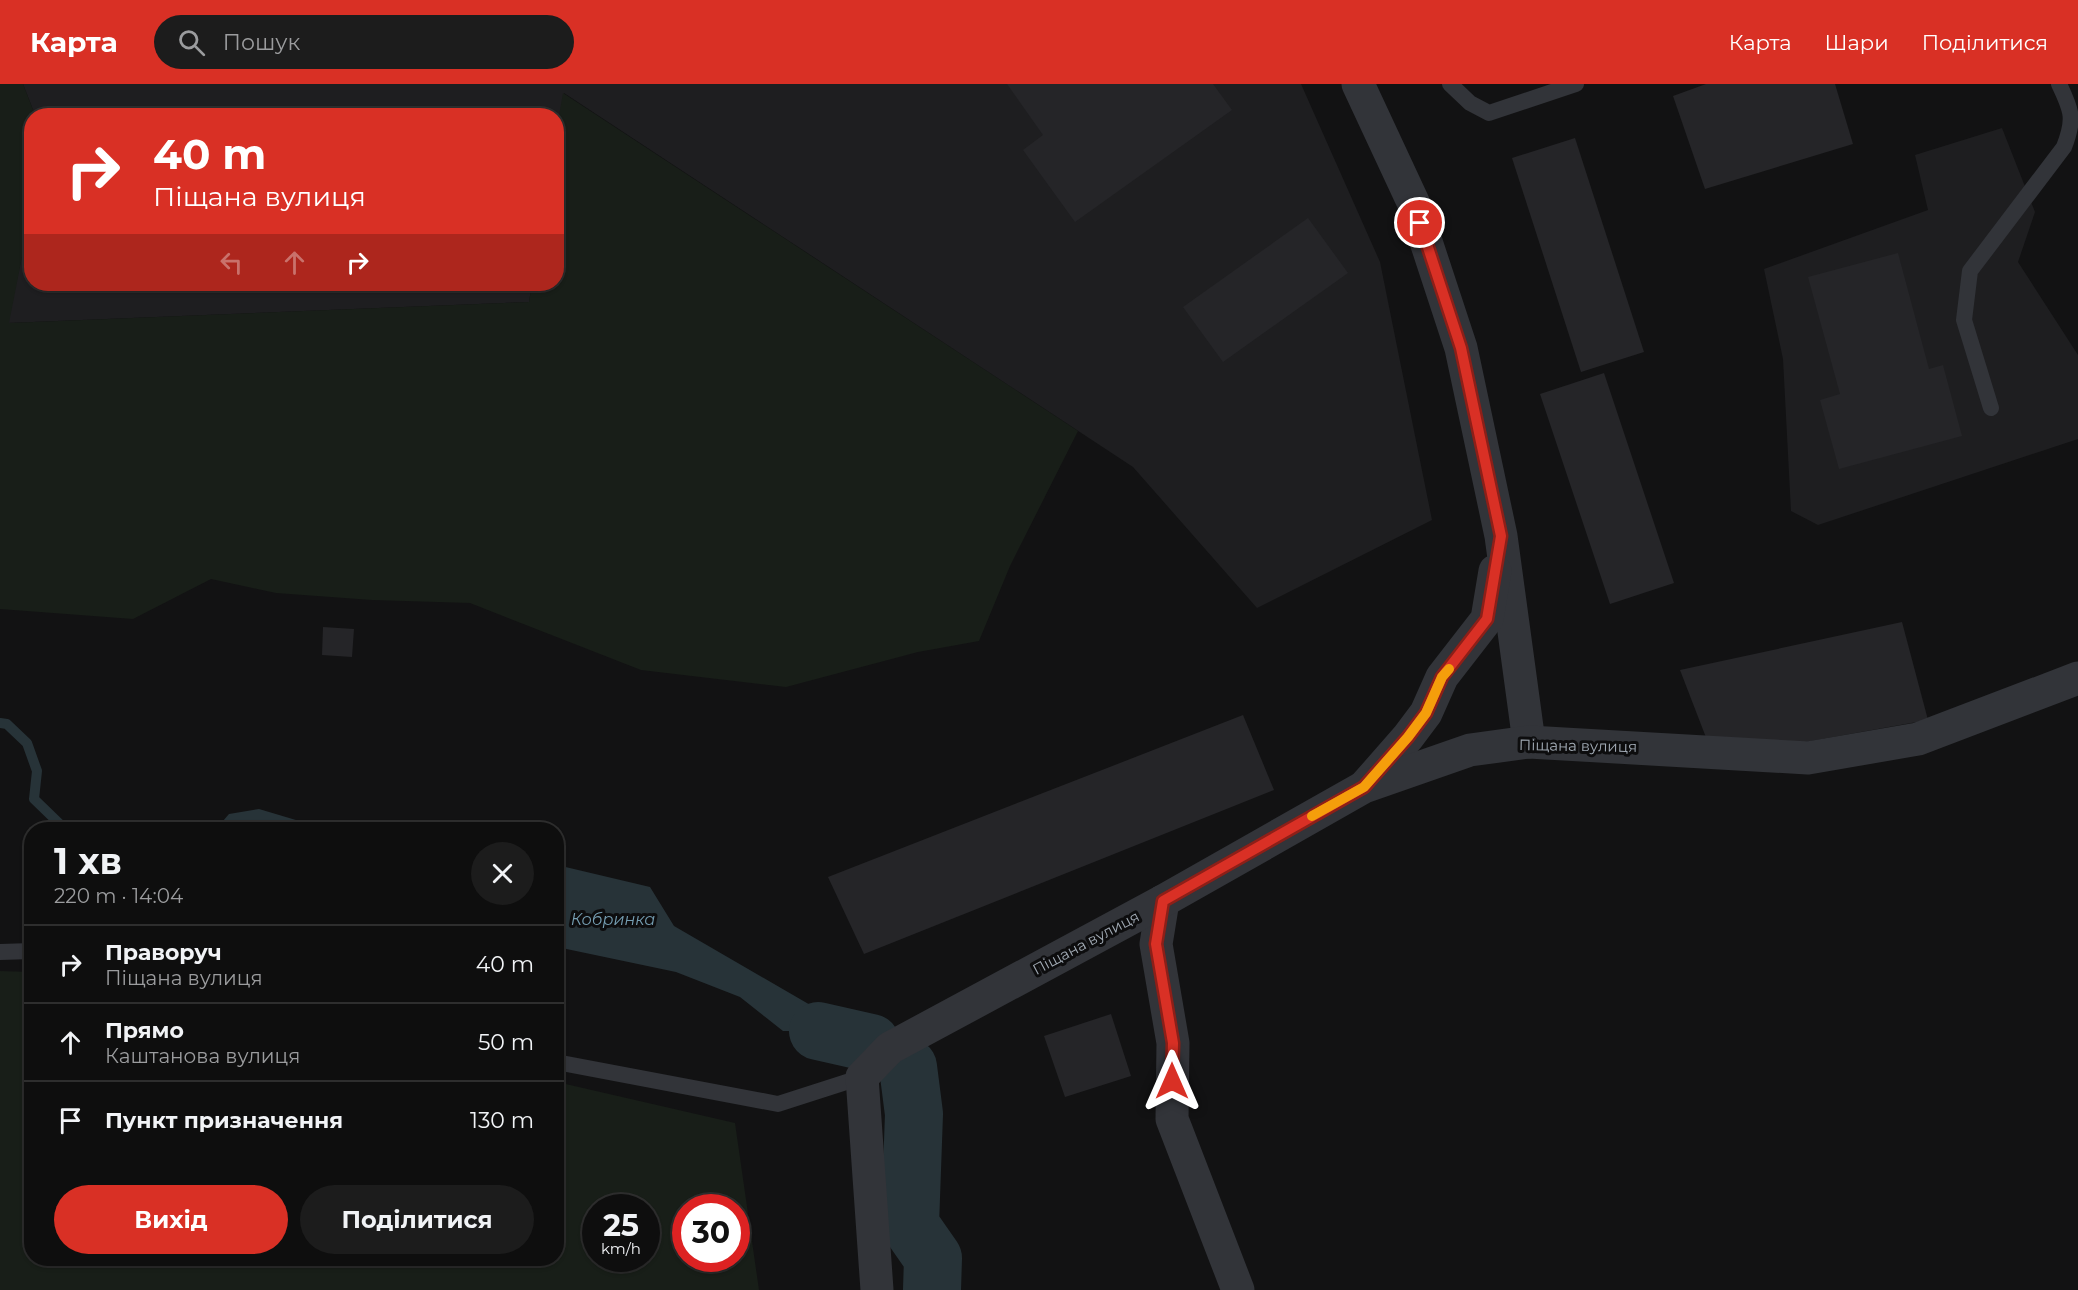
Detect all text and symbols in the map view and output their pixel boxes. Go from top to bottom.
search box [154,15,574,69]
text: Карта [30,25,118,59]
icon: search [175,26,208,59]
text: Пошук [223,29,300,56]
text: Карта [1729,30,1792,55]
text: Шари [1825,30,1889,55]
text: Поділитися [1922,30,2048,55]
text: 40 m [153,128,266,180]
icon: right [54,132,132,210]
text: Піщана вулиця [153,180,366,213]
pin [1394,197,1445,248]
icon: arrive [1403,206,1436,239]
icon: left [215,246,248,279]
icon: ahead [278,246,311,279]
icon: right [341,246,374,279]
street label: Піщана вулиця [1519,735,1637,756]
text: 1 хв [54,839,122,883]
button: close [471,842,534,905]
text: 220 m · 14:04 [54,884,183,908]
street label: Піщана вулиця [1029,906,1142,979]
water label: Кобринка [571,910,655,929]
text: Праворуч [105,939,222,966]
icon: right [54,948,87,981]
text: 40 m [476,951,534,978]
text: Піщана вулиця [105,966,263,990]
text: Прямо [105,1017,184,1044]
icon: ahead [54,1026,87,1059]
text: 50 m [478,1029,534,1056]
text: Каштанова вулиця [105,1044,300,1068]
position arrow [1140,1049,1204,1113]
icon: arrive [54,1104,87,1137]
text: Пункт призначення [105,1107,343,1134]
text: 130 m [470,1107,534,1134]
button: Вихід [54,1185,288,1254]
button: Поділитися [300,1185,534,1254]
speed limit sign: 30 [672,1194,750,1272]
text: 25 [603,1207,639,1244]
text: km/h [601,1239,641,1258]

